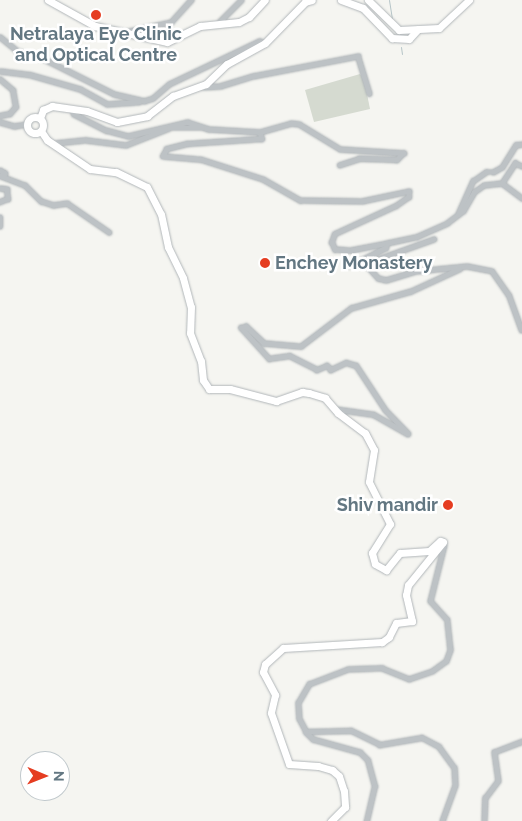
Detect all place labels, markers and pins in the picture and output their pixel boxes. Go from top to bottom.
marker: Netralaya Eye Clinic and Optical Centre [89,8,103,22]
place label: Netralaya Eye Clinic and Optical Centre [10,24,182,66]
place label: Enchey Monastery [275,252,433,274]
marker: Enchey Monastery [259,257,271,269]
place label: Shiv mandir [336,494,438,516]
marker: Shiv mandir [442,499,454,511]

